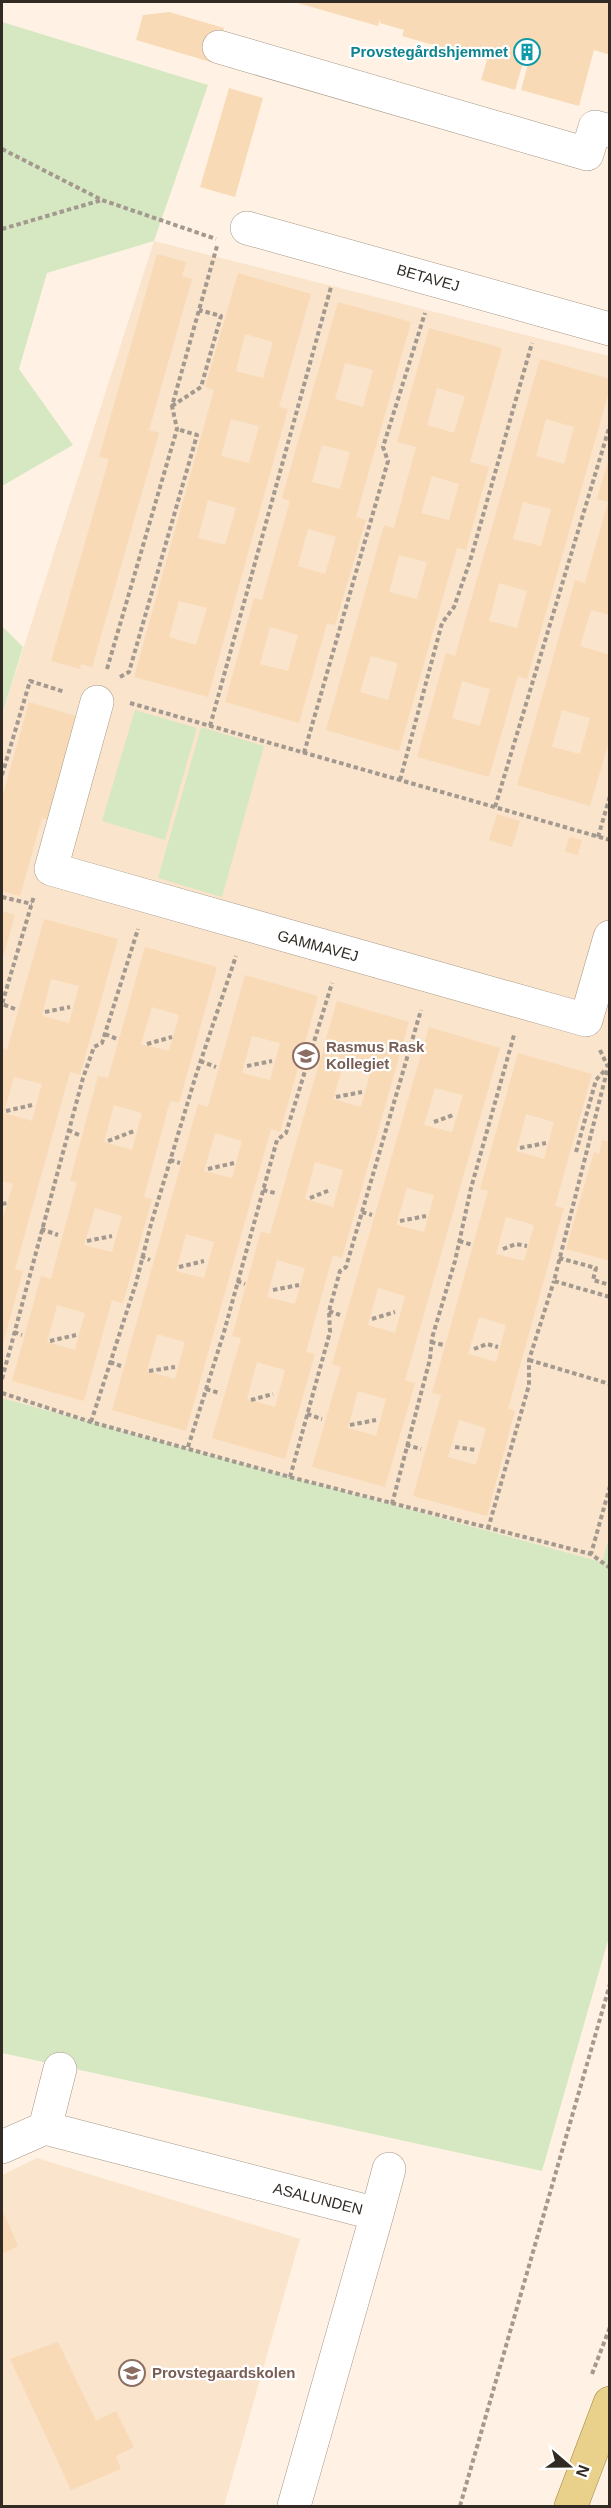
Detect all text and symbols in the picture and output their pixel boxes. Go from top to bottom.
building icon: Provstegårdshjemmet [512,37,542,67]
place label: Provstegårdshjemmet [350,43,508,60]
street label: BETAVEJ [395,260,461,295]
street label: GAMMAVEJ [276,927,360,964]
place label: Rasmus Rask Kollegiet [326,1038,425,1072]
school or university icon: Rasmus Rask Kollegiet [291,1041,321,1071]
street label: ASALUNDEN [272,2179,365,2218]
school or university icon: Provstegaardskolen [117,2358,147,2388]
place label: Provstegaardskolen [152,2364,295,2381]
north arrow [539,2436,599,2496]
text: N [573,2463,593,2479]

